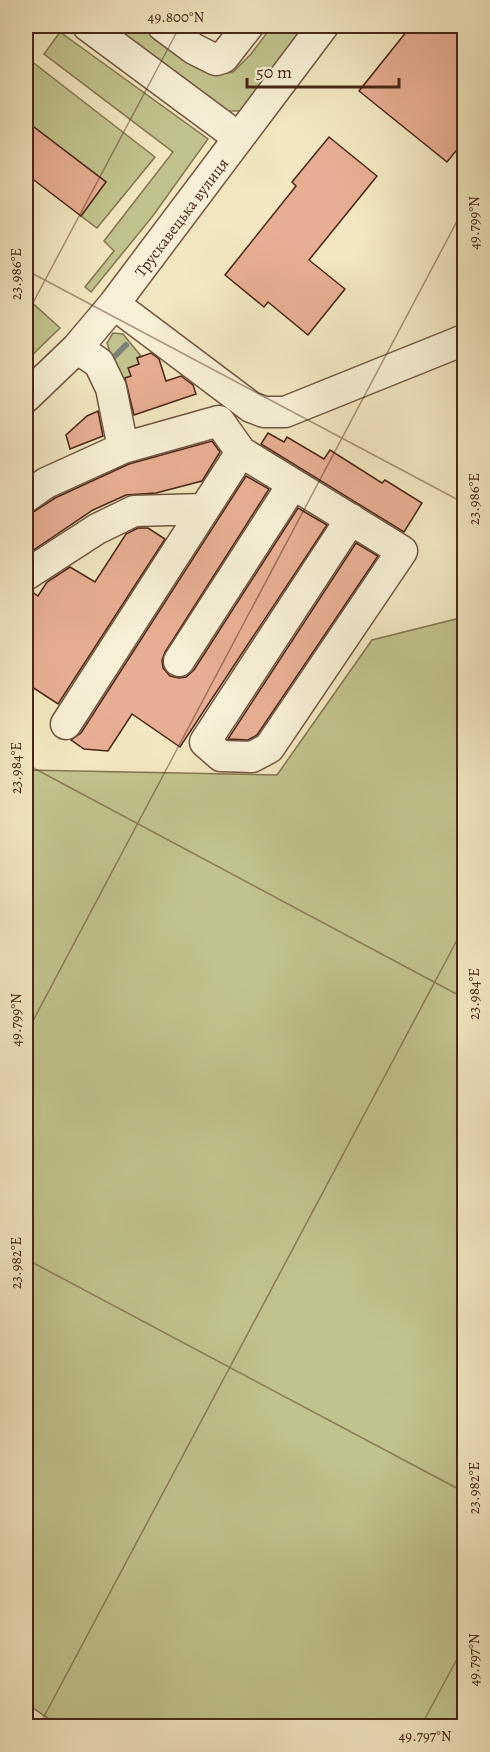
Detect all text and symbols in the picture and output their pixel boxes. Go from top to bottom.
text: 49.800°N [148,7,205,27]
scale bar [247,51,398,89]
text: 50 m [256,60,292,84]
street label: Трускавецька вулиця [130,153,234,282]
text: 49.799°N [464,196,484,250]
text: 23.986°E [6,248,26,300]
text: 23.986°E [464,473,484,525]
text: 23.984°E [6,742,26,794]
text: 23.984°E [464,968,484,1020]
text: 49.799°N [6,993,26,1047]
text: 23.982°E [6,1237,26,1289]
text: 23.982°E [464,1462,484,1514]
text: 49.797°N [464,1633,484,1686]
text: 49.797°N [399,1726,452,1746]

